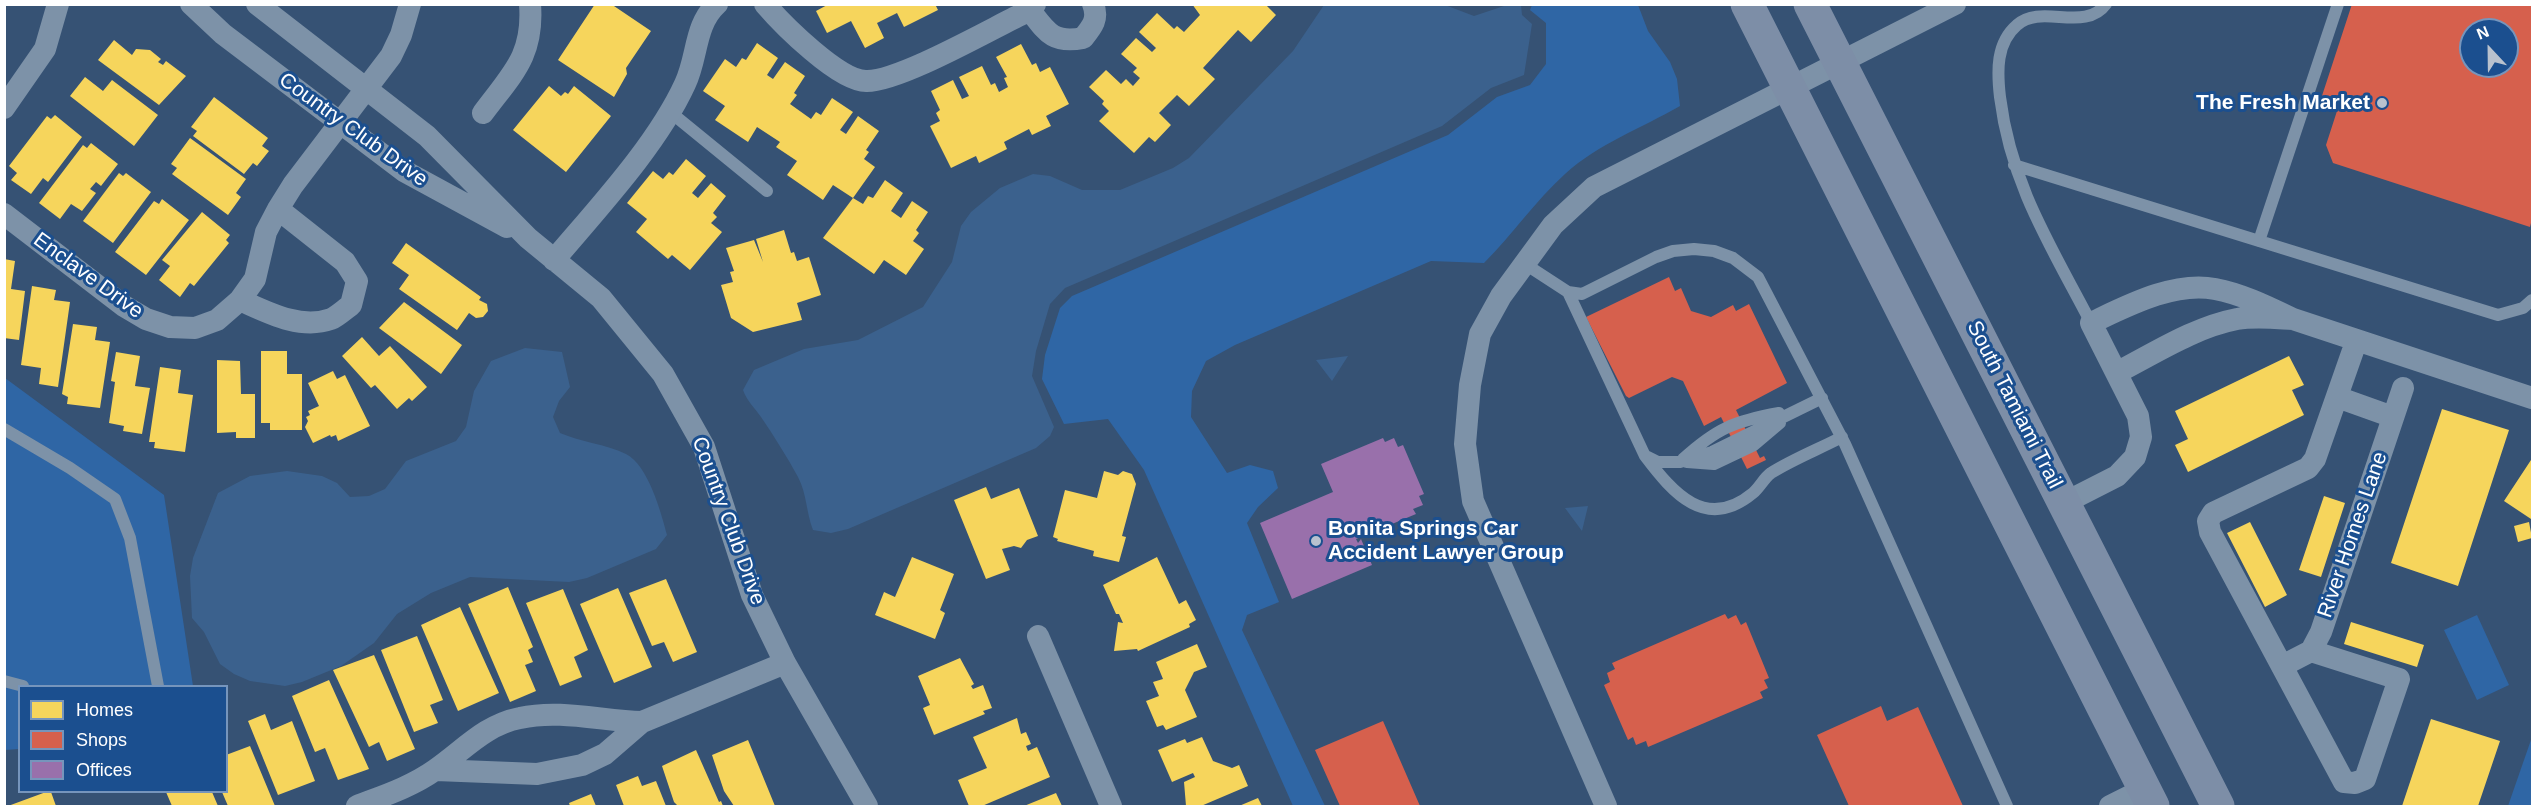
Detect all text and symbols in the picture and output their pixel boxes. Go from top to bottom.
north arrow [2459,18,2519,78]
text: N [2474,23,2491,43]
street label: Country Club Drive [274,68,432,192]
place label: The Fresh Market [2196,90,2370,116]
marker: The Fresh Market [2375,96,2389,110]
street label: Enclave Drive [28,228,148,324]
street label: South Tamiami Trail [1961,317,2067,493]
street label: Country Club Drive [686,433,770,609]
street label: River Homes Lane [2313,449,2393,621]
place label: Bonita Springs Car Accident Lawyer Group [1328,516,1564,566]
marker: Bonita Springs Car Accident Lawyer Group [1309,534,1323,548]
legend [18,685,228,793]
text: Homes [76,700,133,720]
text: Shops [76,730,127,750]
text: Offices [76,760,132,780]

